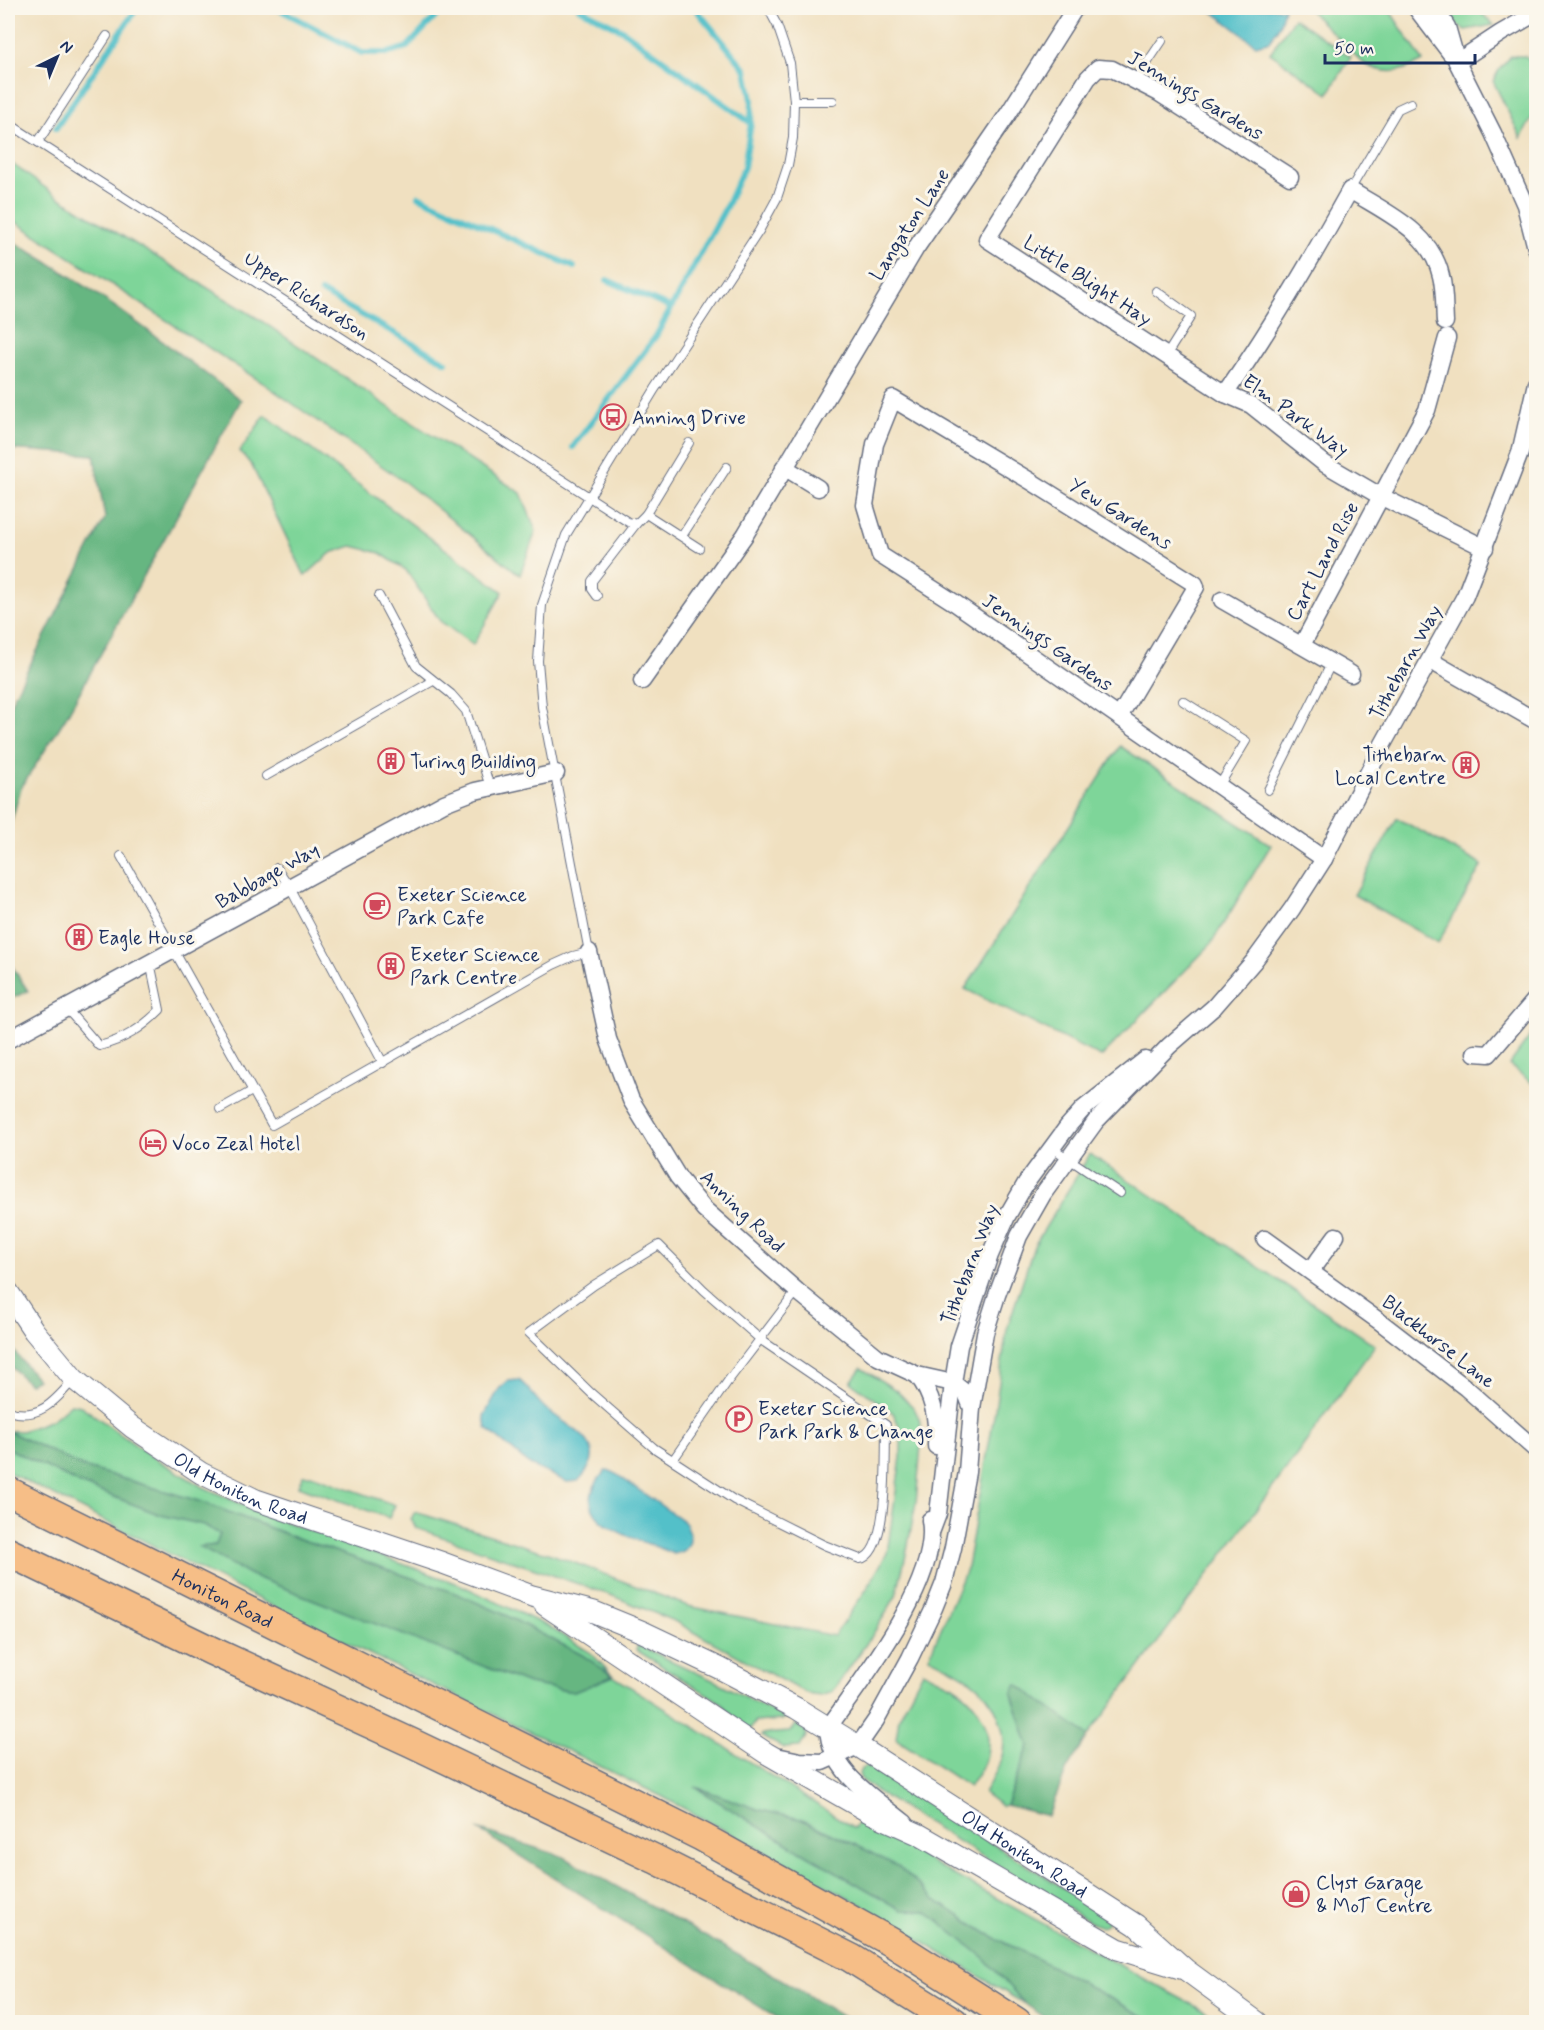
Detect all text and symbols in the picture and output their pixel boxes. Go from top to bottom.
north arrow [27,27,87,87]
scale bar [1325,27,1475,65]
text: N [55,36,77,58]
text: 50 m [1334,37,1374,61]
street label: Jennings Gardens [1121,45,1268,149]
street label: Langaton Lane [864,163,958,287]
street label: Little Blight Hay [1018,230,1157,333]
street label: Upper Richardson [238,246,374,347]
street label: Elm Park Way [1236,368,1354,464]
bus stop icon: Anning Drive [598,402,628,432]
place label: Anning Drive [632,405,746,432]
street label: Yew Gardens [1064,472,1177,557]
street label: Cart Land Rise [1281,497,1366,626]
street label: Jennings Gardens [975,588,1118,700]
street label: Tithebarn Way [1364,600,1449,725]
place label: Tithebarn Local Centre [1335,742,1446,792]
building icon: Turing Building [376,746,406,776]
place label: Turing Building [410,749,536,777]
building icon: Tithebarn Local Centre [1451,750,1481,780]
street label: Babbage Way [211,837,325,916]
place label: Exeter Science Park Cafe [397,882,527,932]
cafe icon: Exeter Science Park Cafe [362,891,392,921]
building icon: Eagle House [64,922,94,952]
place label: Eagle House [98,925,195,952]
place label: Exeter Science Park Centre [410,942,540,992]
building icon: Exeter Science Park Centre [376,951,406,981]
hotel icon: Voco Zeal Hotel [138,1128,168,1158]
place label: Voco Zeal Hotel [172,1131,300,1158]
street label: Anning Road [693,1165,790,1260]
street label: Tithebarn Way [935,1200,1006,1329]
street label: Blackhorse Lane [1376,1289,1500,1395]
place label: Exeter Science Park Park & Change [758,1396,934,1446]
parking icon: Exeter Science Park Park & Change [724,1404,754,1434]
street label: Old Honiton Road [167,1446,311,1531]
street label: Honiton Road [167,1563,277,1636]
street label: Old Honiton Road [955,1804,1093,1905]
place label: Clyst Garage & MoT Centre [1316,1870,1432,1920]
shop icon: Clyst Garage & MoT Centre [1281,1879,1311,1909]

